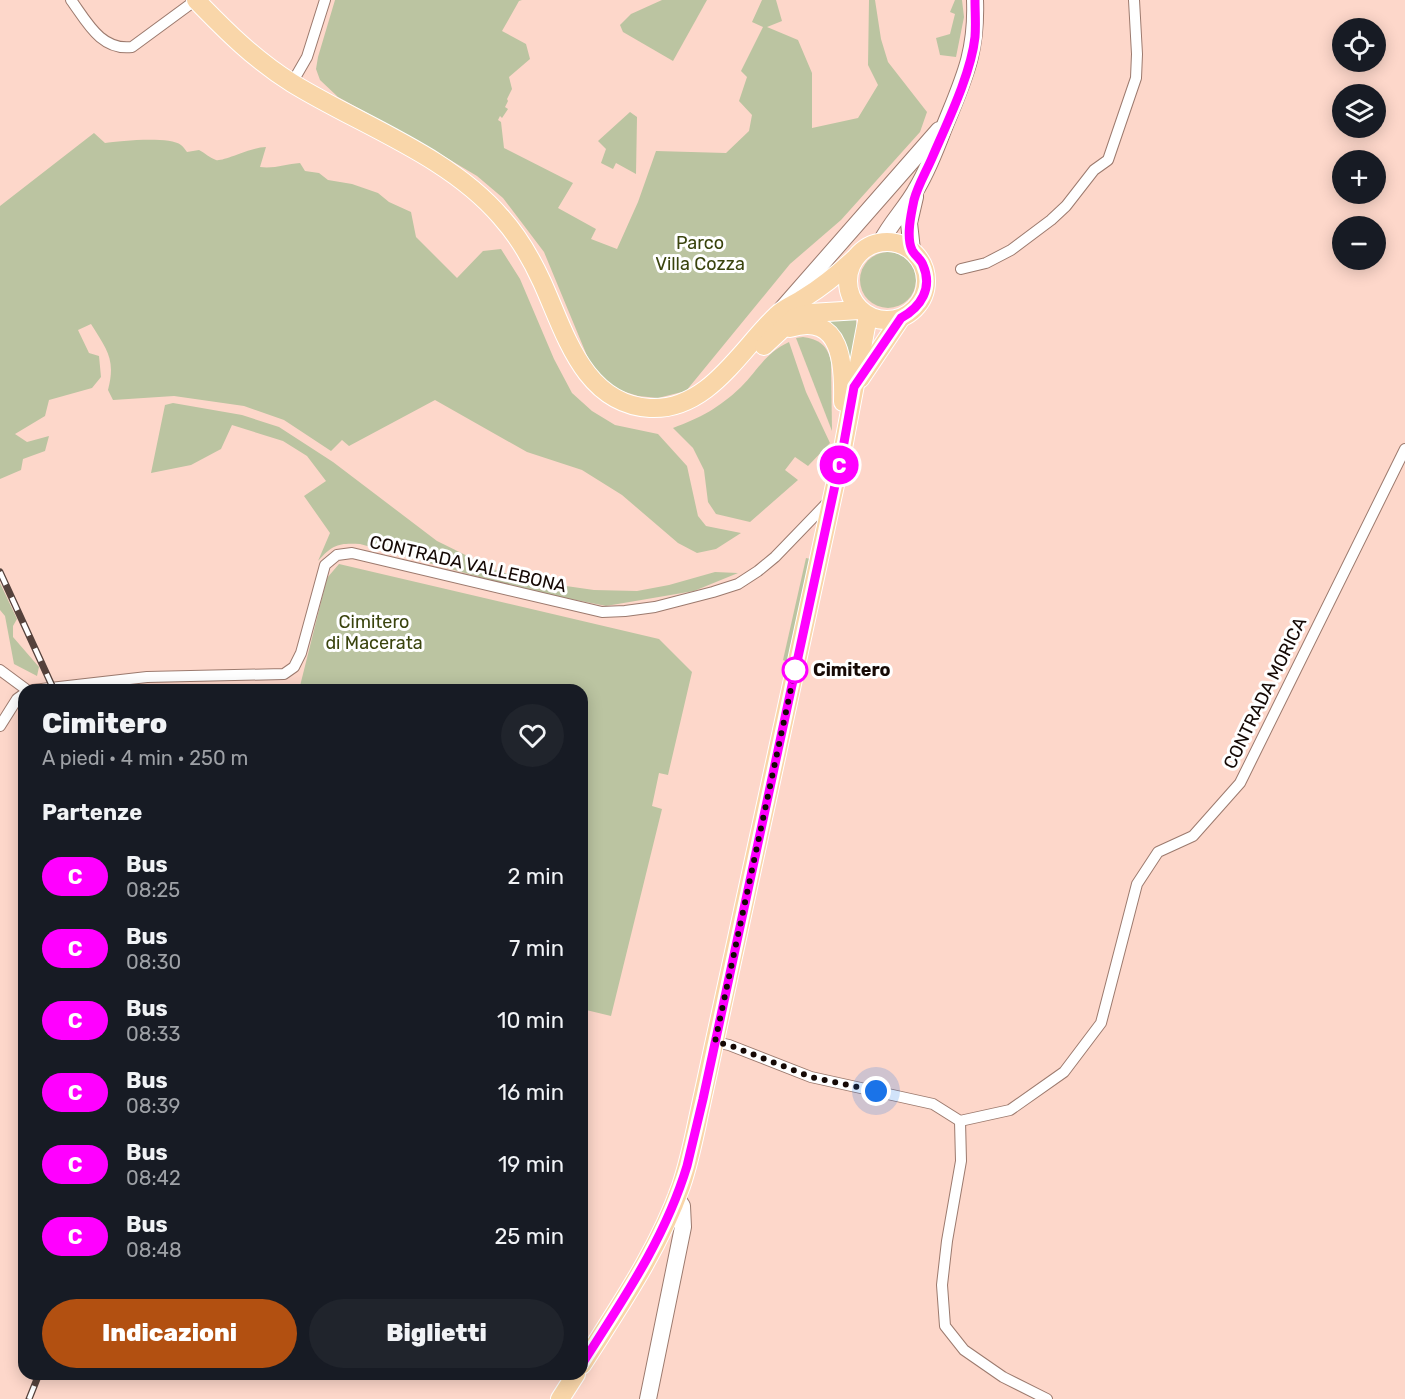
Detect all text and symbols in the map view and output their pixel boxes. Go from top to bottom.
map controls [1332,18,1386,270]
button: locate [1332,18,1386,72]
button: layers [1332,84,1386,138]
button: + [1332,150,1386,204]
button: − [1332,216,1386,270]
park label: Parco Villa Cozza [655,232,745,275]
line badge: C [820,446,858,484]
text: C [832,453,846,478]
street label: CONTRADA VALLEBONA [367,531,569,597]
park label: Cimitero di Macerata [325,611,423,654]
street label: CONTRADA MORICA [1219,613,1311,773]
marker: Cimitero [782,657,808,683]
place label: Cimitero [813,659,891,681]
button: heart [501,704,564,767]
text: Cimitero [42,707,167,740]
text: A piedi · 4 min · 250 m [42,746,248,770]
text: Partenze [42,799,142,826]
text: Bus [126,851,168,878]
text: 2 min [507,863,564,890]
text: C [68,864,82,889]
text: 08:25 [126,878,180,902]
text: Bus [126,923,168,950]
text: 7 min [509,935,564,962]
text: C [68,936,82,961]
text: 08:30 [126,950,181,974]
text: Bus [126,995,168,1022]
text: 10 min [497,1007,564,1034]
text: C [68,1008,82,1033]
text: 08:33 [126,1022,181,1046]
text: Bus [126,1067,168,1094]
your location [861,1076,891,1106]
text: 16 min [498,1079,564,1106]
text: C [68,1080,82,1105]
text: 08:39 [126,1094,180,1118]
text: Bus [126,1139,168,1166]
text: 19 min [498,1151,564,1178]
text: C [68,1152,82,1177]
text: 08:42 [126,1166,181,1190]
text: Bus [126,1211,168,1238]
text: 25 min [494,1223,564,1250]
text: C [68,1224,82,1249]
text: 08:48 [126,1238,182,1262]
button: Indicazioni [42,1299,297,1368]
button: Biglietti [309,1299,564,1368]

